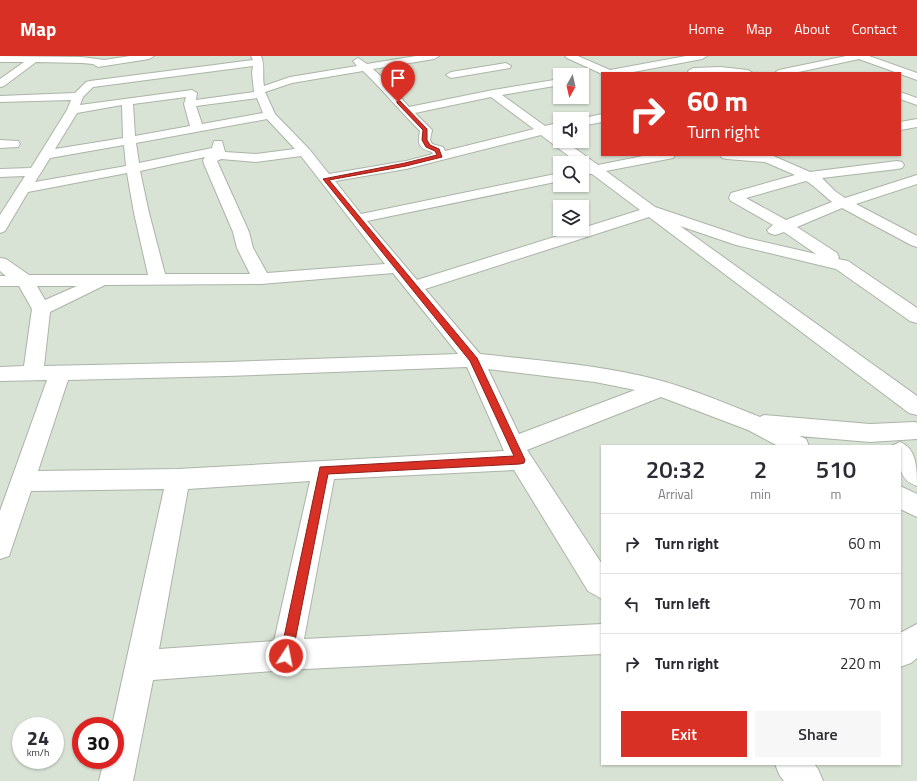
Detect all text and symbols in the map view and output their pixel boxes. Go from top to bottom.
text: Map [20,14,56,43]
text: Home [689,18,724,39]
text: Map [746,18,772,39]
text: About [794,18,830,39]
text: Contact [852,18,897,39]
pin [381,61,415,102]
icon: arrive [387,67,409,89]
north arrow [553,68,589,104]
map controls [553,68,589,236]
text: 60 m [687,79,748,122]
icon: right [621,88,673,140]
button: sound [553,112,589,148]
text: Turn right [687,118,760,145]
button: search [553,156,589,192]
button: layers [553,200,589,236]
text: 20:32 [646,451,705,487]
text: 2 [754,451,767,487]
text: 510 [816,451,856,487]
text: Arrival [658,484,693,504]
text: min [750,484,771,504]
text: m [831,484,841,504]
text: Turn right [655,532,719,555]
text: 60 m [848,532,881,555]
icon: right [621,533,643,555]
text: Turn left [655,592,710,615]
text: 70 m [848,592,881,615]
icon: left [621,593,643,615]
position arrow [265,635,307,677]
text: Turn right [655,652,719,675]
text: 220 m [840,652,881,675]
icon: right [621,653,643,675]
button: Exit [621,711,747,757]
button: Share [755,711,881,757]
speed limit sign: 30 [72,717,124,769]
text: 24 [27,722,49,753]
text: km/h [27,745,49,760]

